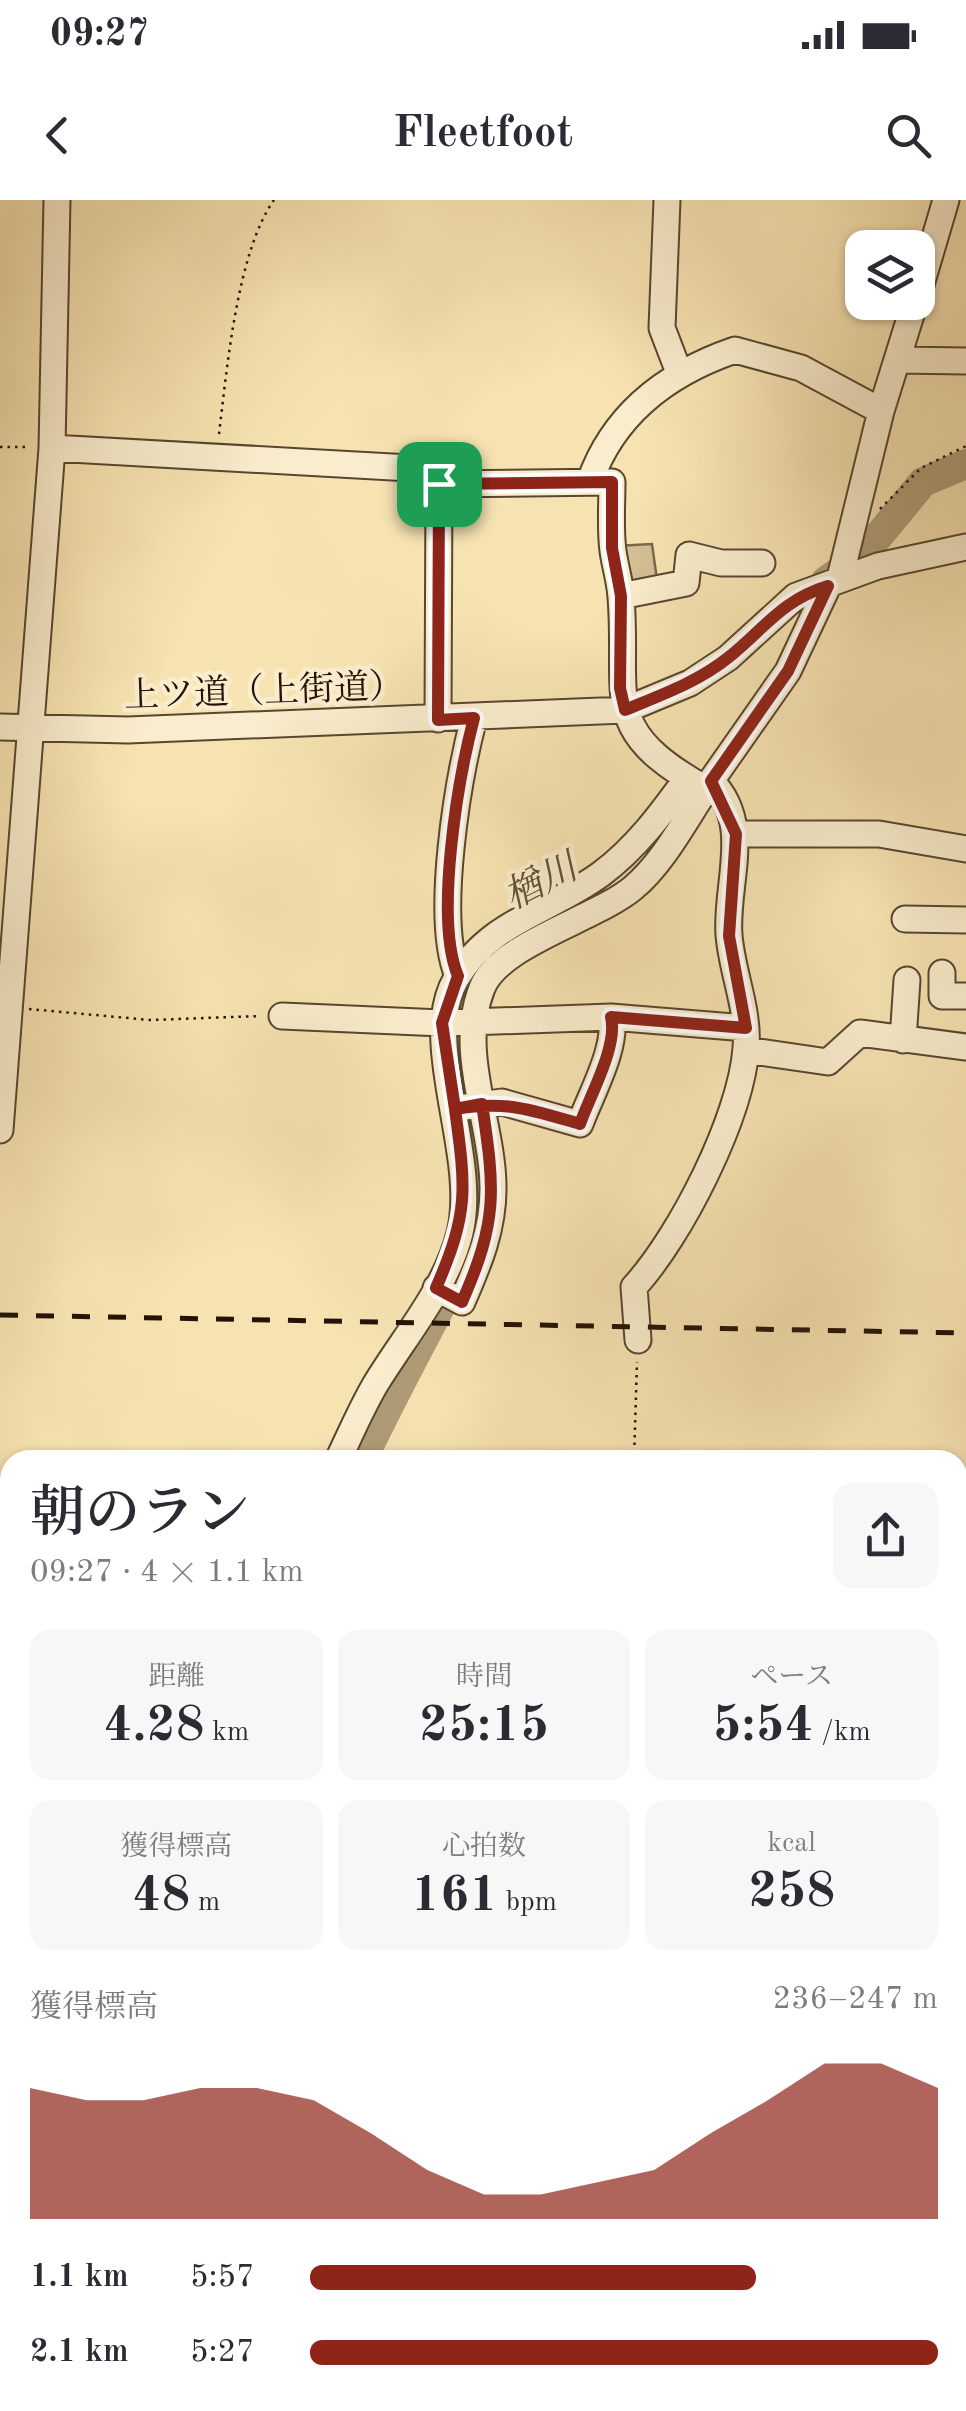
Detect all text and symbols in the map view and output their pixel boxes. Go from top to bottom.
text: 09:27 [50,16,149,54]
icon: back [30,108,85,163]
icon: search [881,108,936,163]
text: Fleetfoot [393,112,573,157]
map controls [845,230,935,320]
button: layers [845,230,935,320]
pin [397,442,482,527]
icon: arrive [412,457,467,512]
street label: 上ツ道（上街道） [123,667,405,715]
water label: 楢川 [498,845,587,918]
button: share [833,1483,938,1588]
text: 朝のラン [30,1488,250,1543]
text: 09:27 · 4 × 1.1 km [30,1557,304,1589]
text: 距離 [148,1664,204,1692]
text: 時間 [456,1664,512,1692]
text: ペース [750,1664,833,1692]
text: 4.28 [104,1702,205,1752]
text: 25:15 [419,1702,549,1752]
text: 5:54 [713,1702,814,1752]
text: km [205,1719,249,1747]
text: /km [814,1719,871,1747]
text: kcal [768,1830,816,1858]
text: 獲得標高 [120,1834,232,1862]
text: 心拍数 [442,1834,526,1862]
text: 258 [748,1868,835,1918]
text: 48 [132,1872,190,1922]
text: 161 [411,1872,498,1922]
text: m [190,1889,220,1917]
text: bpm [498,1889,557,1917]
text: 236–247 m [772,1984,938,2016]
text: 獲得標高 [30,1993,158,2025]
text: 1.1 km [30,2262,129,2294]
text: 5:57 [190,2262,255,2294]
text: 2.1 km [30,2337,129,2369]
text: 5:27 [190,2337,255,2369]

